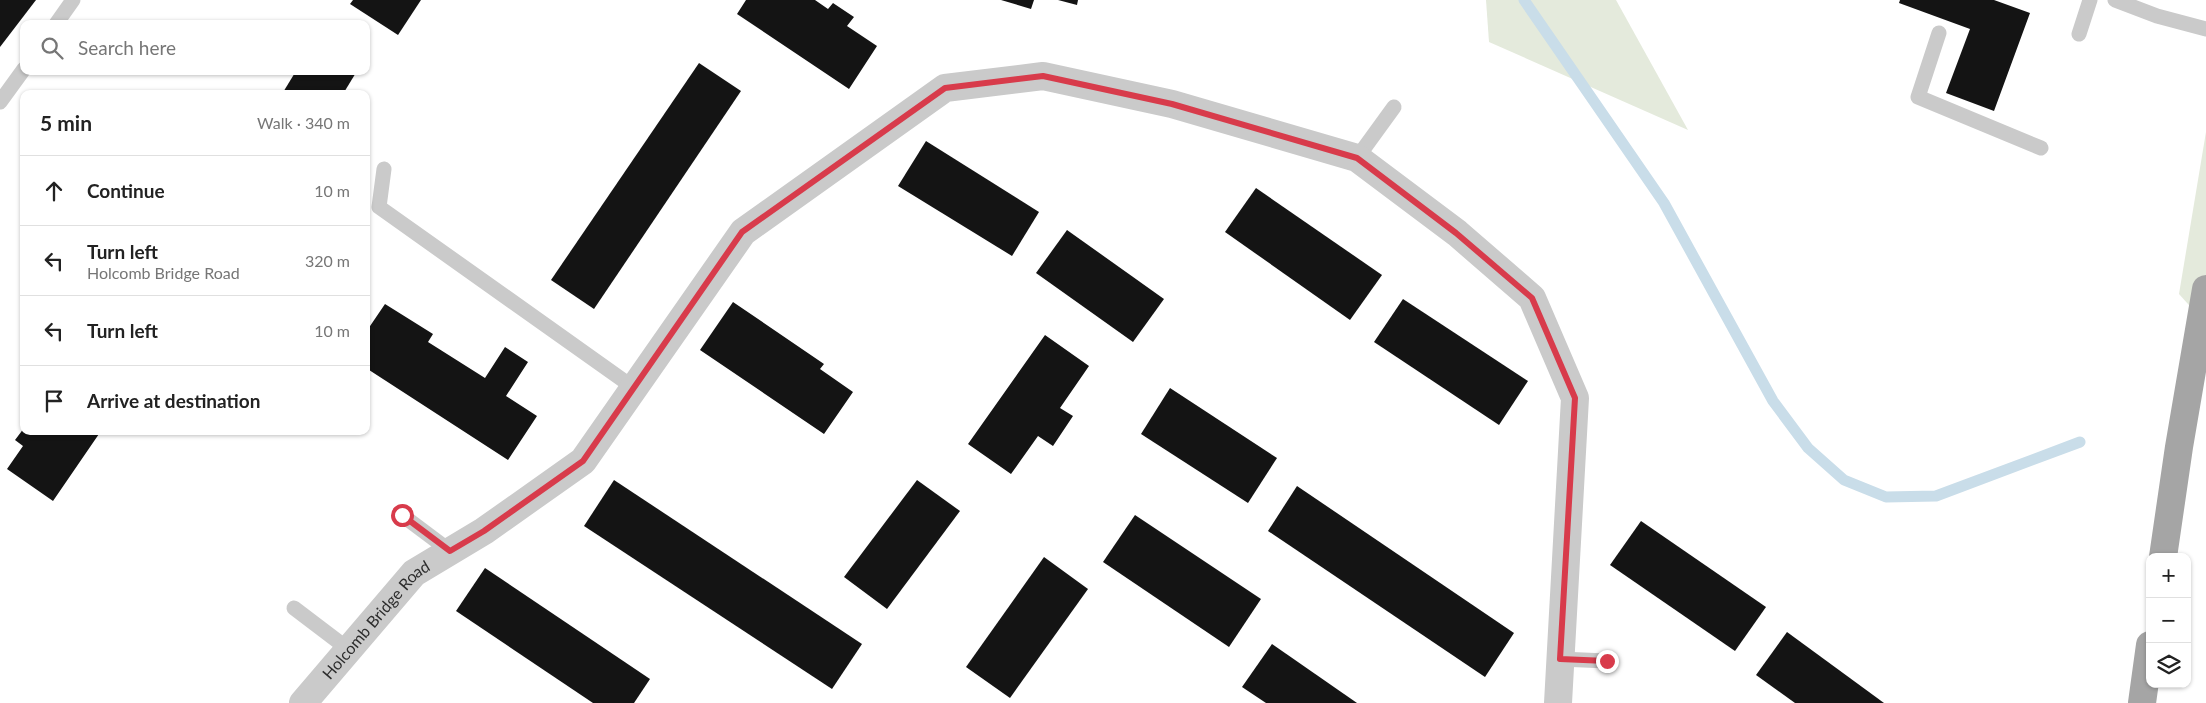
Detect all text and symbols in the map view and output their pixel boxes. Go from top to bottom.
search box [20,20,370,75]
icon: search [38,34,66,62]
text: Search here [78,36,176,59]
text: 5 min [40,110,92,135]
text: Walk · 340 m [257,113,350,132]
icon: ahead [40,177,68,205]
text: Continue [87,179,165,202]
text: 10 m [314,181,350,200]
text: Turn left [87,240,158,263]
icon: left [40,247,68,275]
text: 320 m [305,251,350,270]
text: Holcomb Bridge Road [87,263,240,282]
icon: left [40,317,68,345]
text: Turn left [87,319,158,342]
text: 10 m [314,321,350,340]
icon: arrive [40,387,68,415]
text: Arrive at destination [87,389,260,412]
route start [391,504,414,527]
map controls [2146,553,2191,688]
button: + [2146,553,2191,598]
street label: Holcomb Bridge Road [318,556,433,683]
button: − [2146,598,2191,643]
button: layers [2146,643,2191,688]
route end [1596,650,1619,673]

